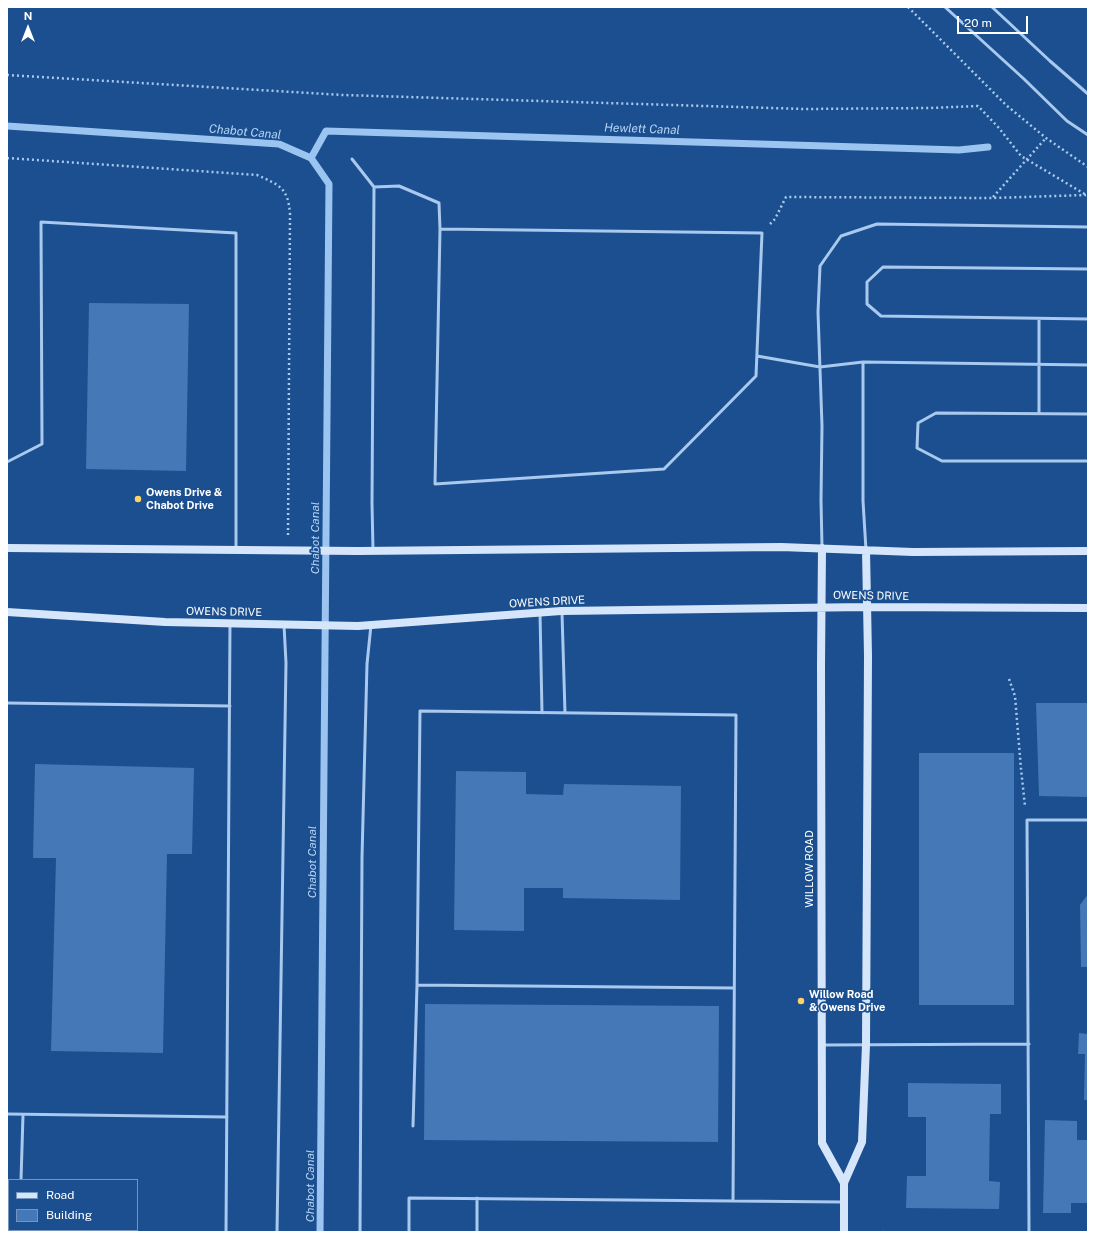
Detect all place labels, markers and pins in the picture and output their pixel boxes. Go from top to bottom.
place label: Owens Drive & Chabot Drive [146,486,222,512]
marker: Owens Drive & Chabot Drive [133,494,143,504]
place label: Willow Road & Owens Drive [809,988,885,1014]
marker: Willow Road & Owens Drive [796,996,806,1006]

